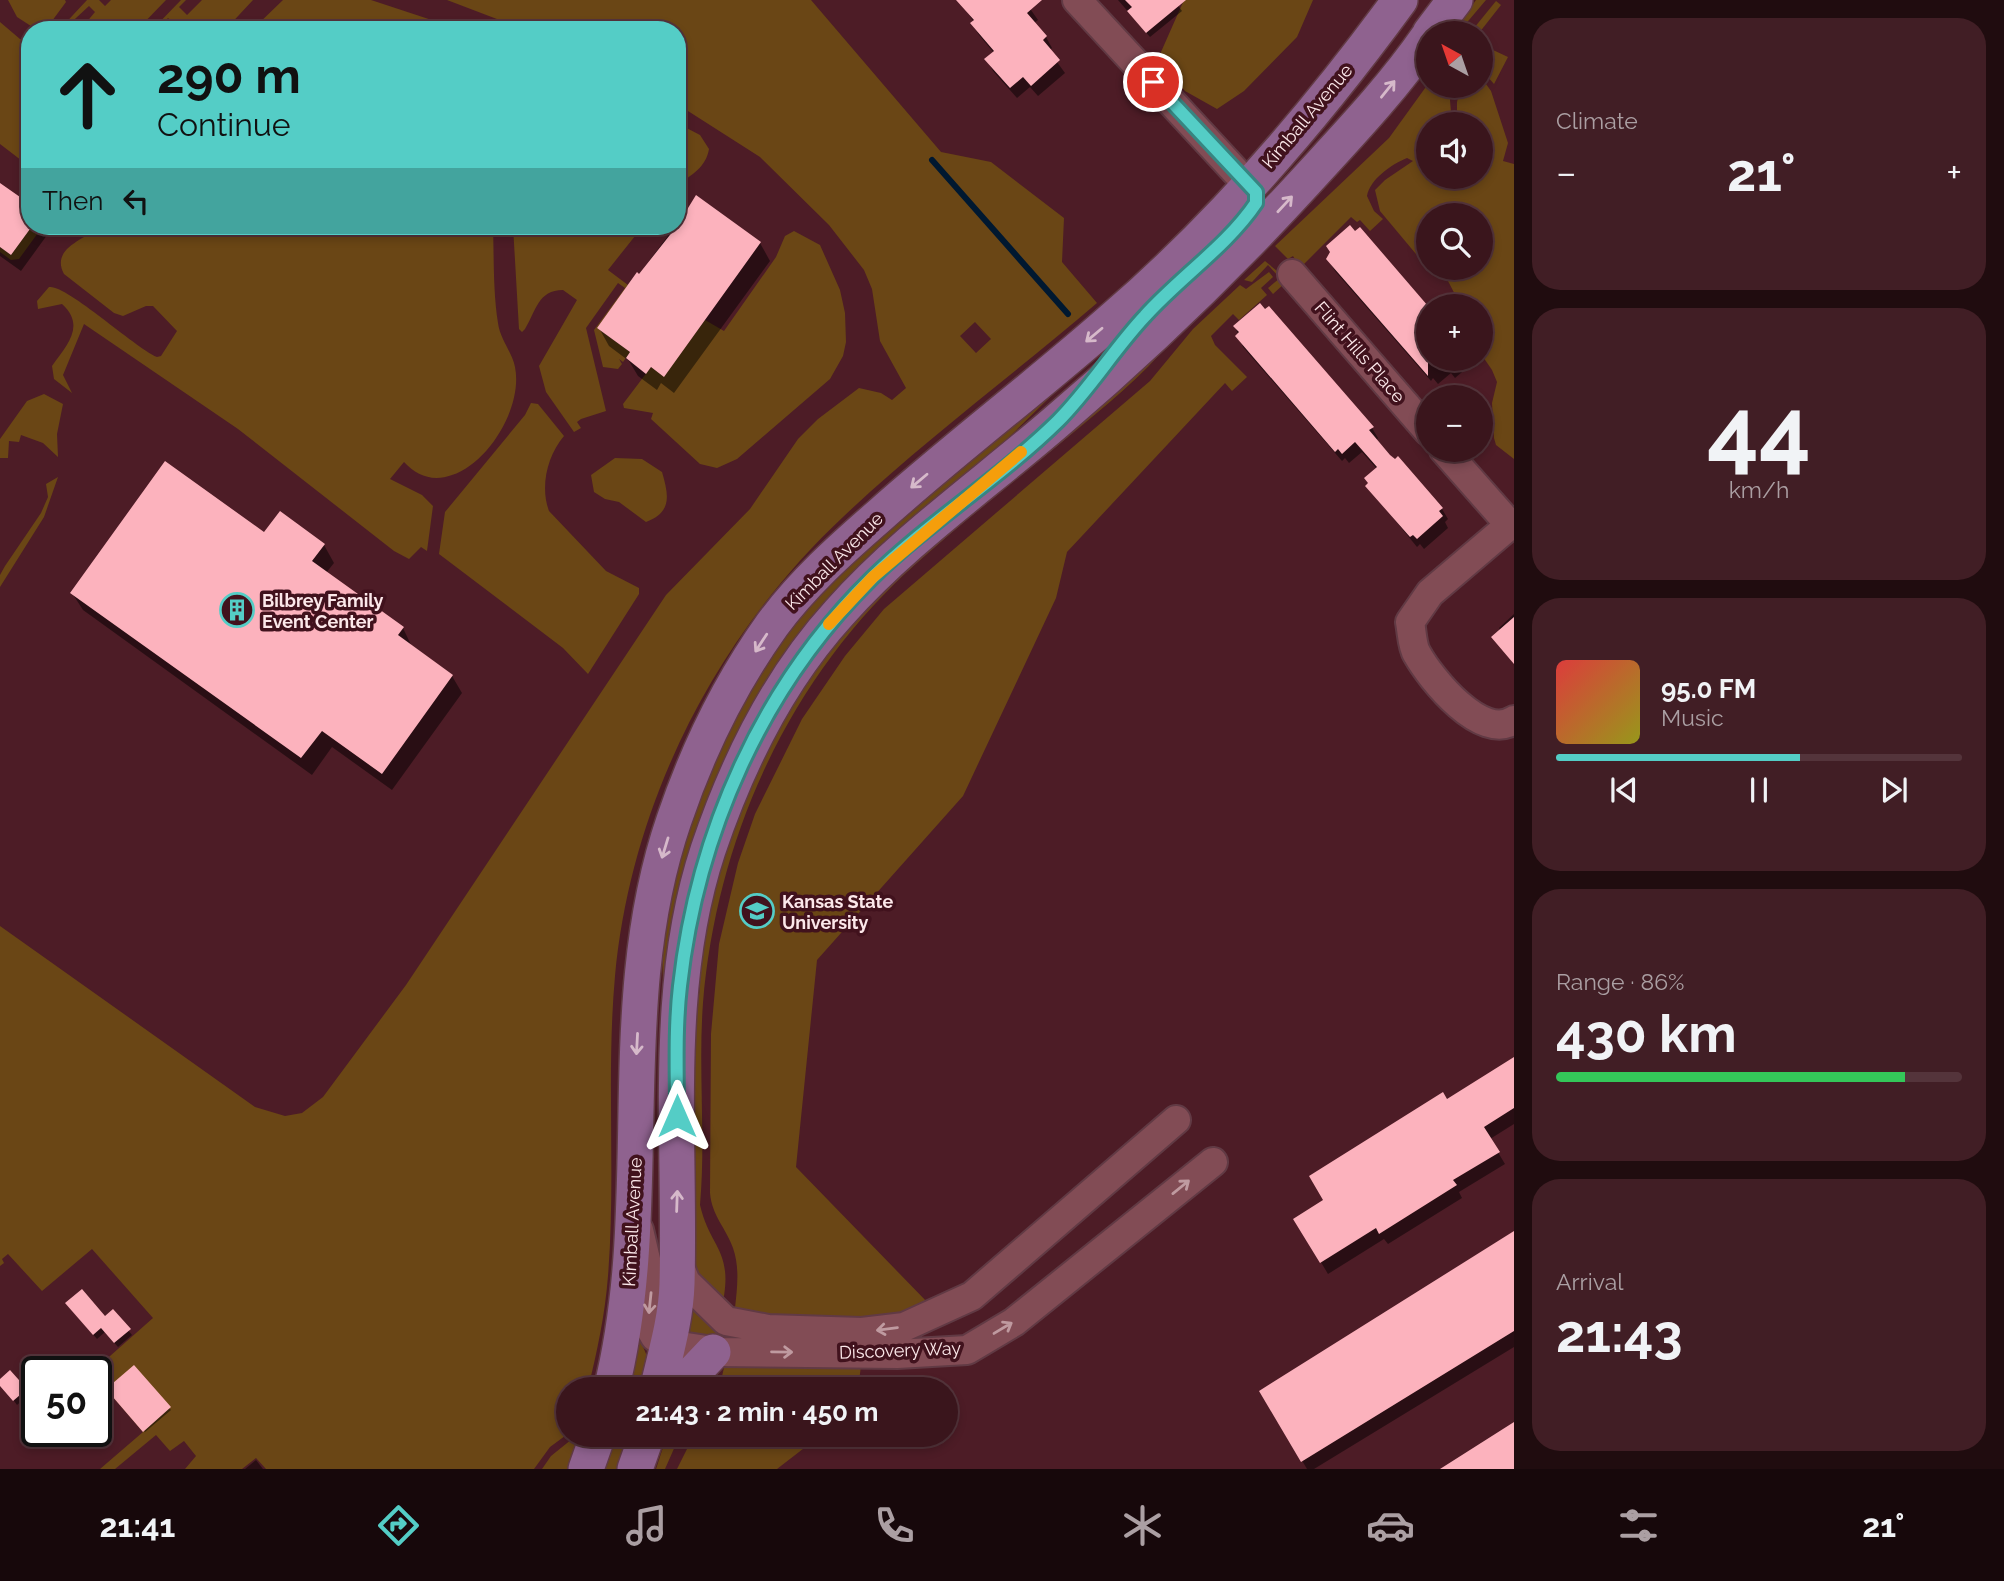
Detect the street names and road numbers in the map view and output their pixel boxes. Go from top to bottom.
street label: Kimball Avenue [1257,59,1357,172]
street label: Flint Hills Place [1310,297,1410,407]
street label: Kimball Avenue [781,508,887,614]
street label: Kimball Avenue [618,1156,646,1287]
street label: Discovery Way [839,1337,962,1363]

